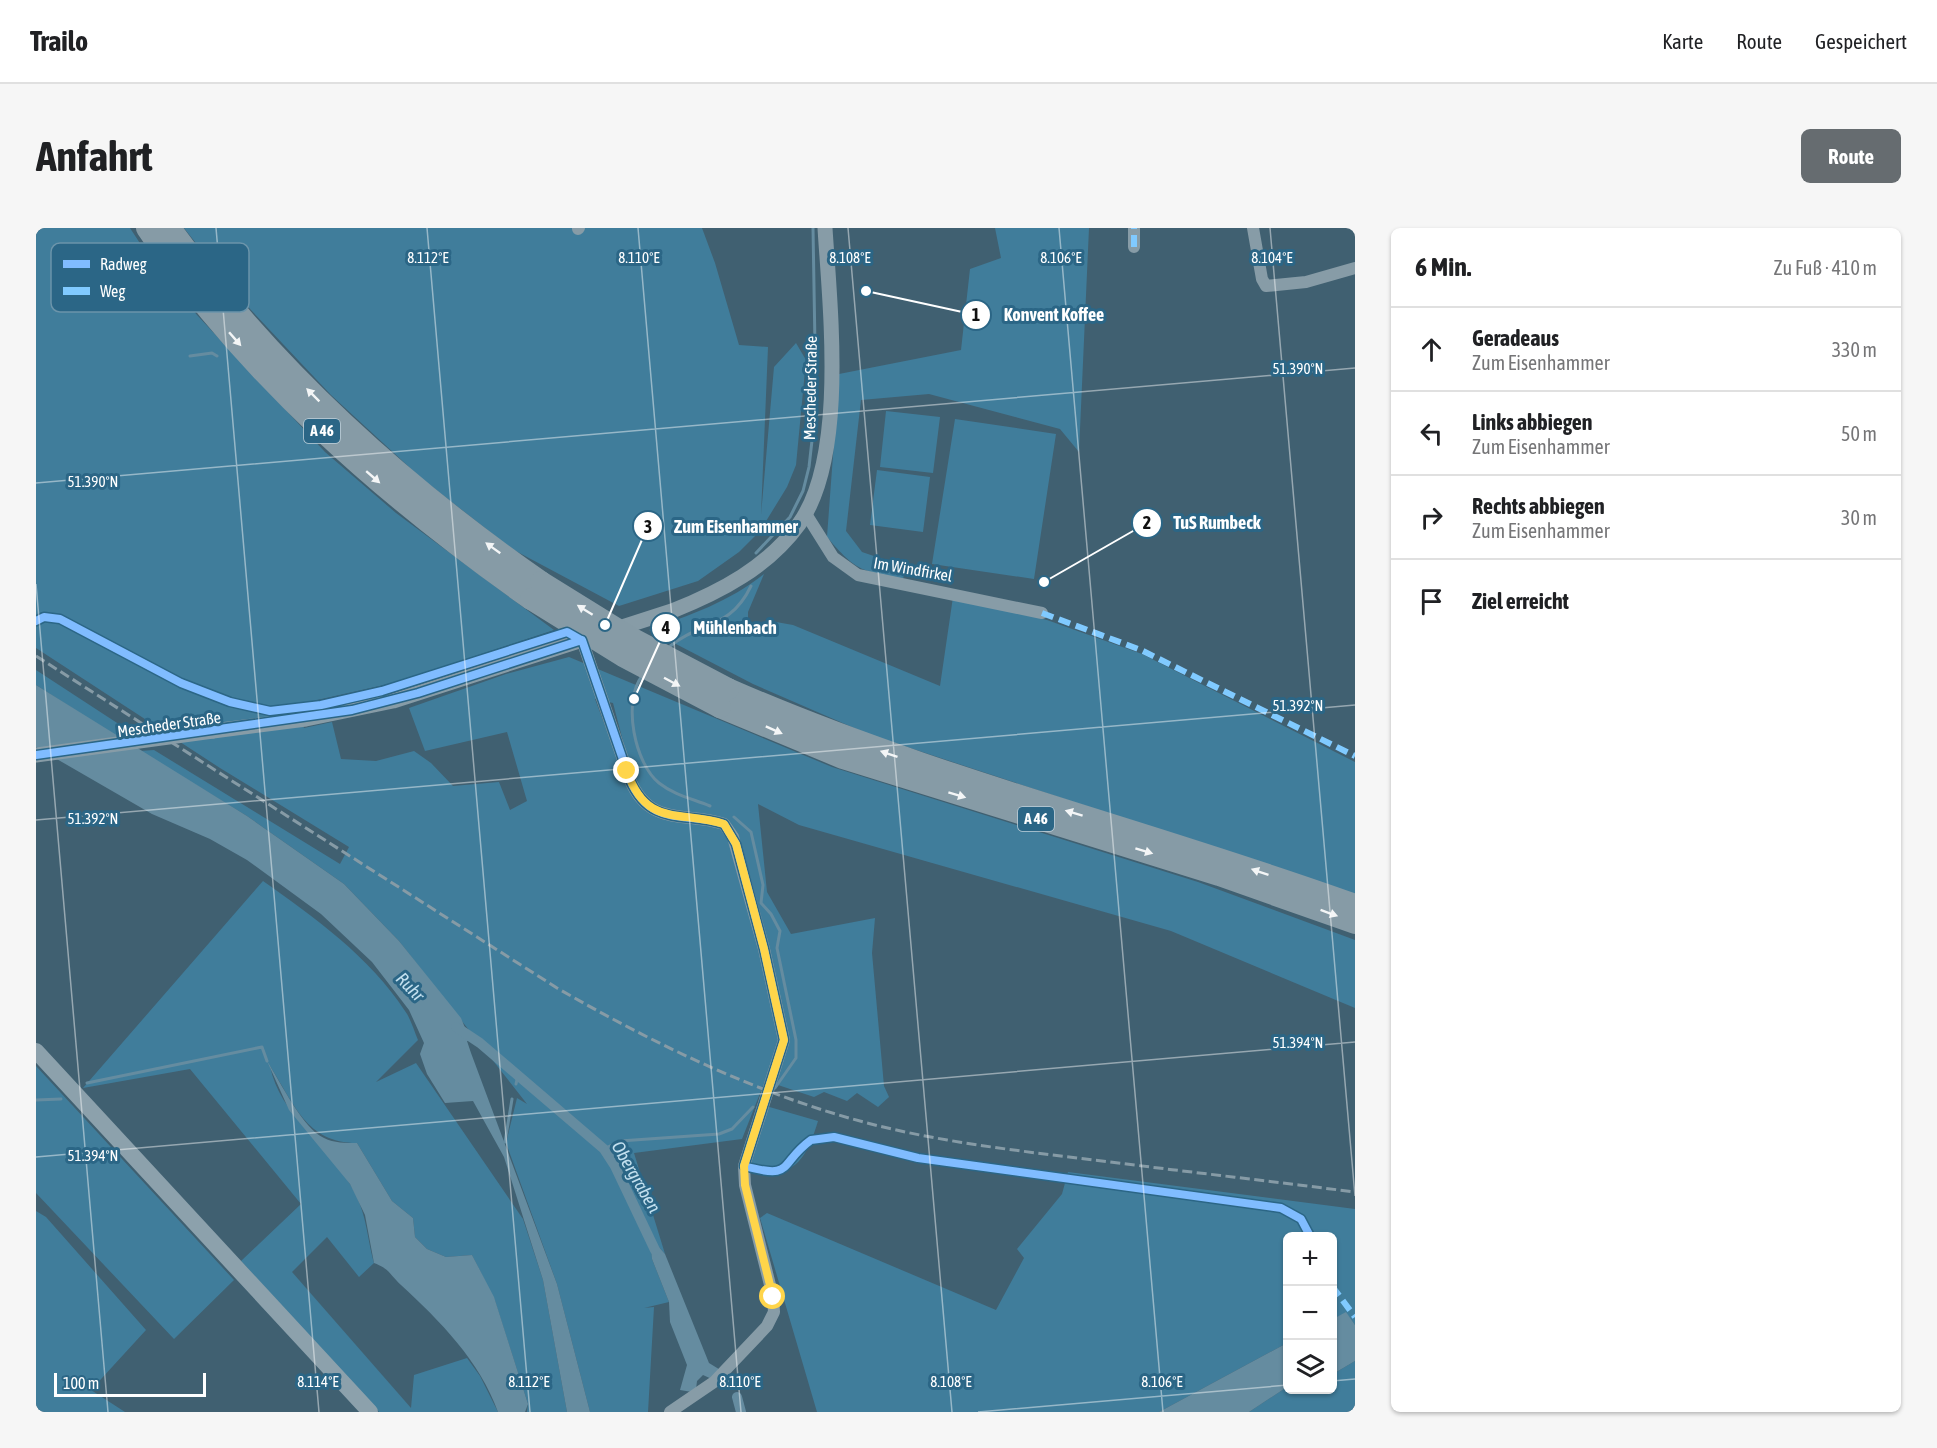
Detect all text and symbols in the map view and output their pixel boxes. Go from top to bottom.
text: Trailo [30,25,88,57]
text: Karte [1662,29,1703,53]
text: Route [1736,29,1782,53]
text: Gespeichert [1815,29,1907,53]
button: Route [1801,129,1901,183]
text: Anfahrt [36,132,153,180]
legend [51,243,249,312]
text: 8.112°E [407,249,449,266]
text: 8.110°E [618,249,660,266]
text: 8.108°E [829,249,871,266]
text: 8.106°E [1040,249,1082,266]
text: 8.104°E [1251,249,1293,266]
text: 6 Min. [1415,252,1471,282]
text: Radweg [100,255,147,274]
text: Zu Fuß · 410 m [1774,256,1877,279]
text: Weg [100,282,125,301]
callout: Konvent Koffee [961,297,1116,333]
text: 1 [972,304,980,325]
text: Konvent Koffee [1004,304,1104,325]
text: Geradeaus [1472,325,1559,351]
one-way arrow [228,331,241,346]
icon: ahead [1415,333,1448,366]
street label: Mescheder Straße [800,336,820,440]
text: 330 m [1832,338,1877,361]
text: Zum Eisenhammer [1472,351,1610,374]
text: 51.390°N [1273,360,1323,377]
one-way arrow [307,388,321,402]
text: Links abbiegen [1472,409,1593,435]
icon: left [1415,417,1448,450]
road number: A 46 [304,419,340,443]
text: 50 m [1841,422,1877,445]
text: Zum Eisenhammer [1472,435,1610,458]
one-way arrow [365,470,380,483]
text: 51.390°N [68,473,118,490]
text: Rechts abbiegen [1472,493,1605,519]
icon: right [1415,501,1448,534]
callout: TuS Rumbeck [1132,505,1273,541]
text: 30 m [1841,506,1877,529]
callout: Zum Eisenhammer [633,508,810,544]
text: 2 [1143,512,1151,533]
text: TuS Rumbeck [1173,512,1262,533]
text: 3 [644,516,652,537]
text: Zum Eisenhammer [674,516,799,537]
text: Zum Eisenhammer [1472,519,1610,542]
one-way arrow [486,542,502,554]
street label: Im Windfirkel [872,553,954,585]
icon: arrive [1415,585,1448,618]
text: Ziel erreicht [1472,588,1569,614]
one-way arrow [577,604,593,615]
callout: Mühlenbach [651,610,789,646]
text: 4 [661,617,670,638]
text: Mühlenbach [693,617,777,638]
one-way arrow [663,677,680,687]
text: 51.392°N [1273,697,1323,714]
street label: Mescheder Straße [116,708,222,740]
one-way arrow [765,725,783,735]
one-way arrow [880,748,898,758]
route end [613,757,639,783]
one-way arrow [948,790,966,800]
road number: A 46 [1018,807,1054,831]
one-way arrow [1065,808,1083,817]
text: 51.392°N [68,810,118,827]
one-way arrow [1135,847,1153,857]
one-way arrow [1251,866,1269,876]
one-way arrow [1320,909,1338,919]
water label: Ruhr [392,968,429,1006]
text: 51.394°N [1273,1034,1323,1051]
water label: Obergraben [608,1137,665,1216]
text: 51.394°N [68,1147,118,1164]
map controls [1283,1232,1337,1394]
button: + [1283,1232,1337,1286]
route start [759,1283,785,1309]
button: − [1283,1286,1337,1340]
button: layers [1283,1340,1337,1394]
scale bar [54,1370,206,1398]
text: 8.114°E [297,1373,339,1390]
text: 8.112°E [508,1373,550,1390]
text: 8.110°E [719,1373,761,1390]
text: 8.108°E [930,1373,972,1390]
text: 8.106°E [1141,1373,1183,1390]
text: 100 m [63,1374,99,1392]

